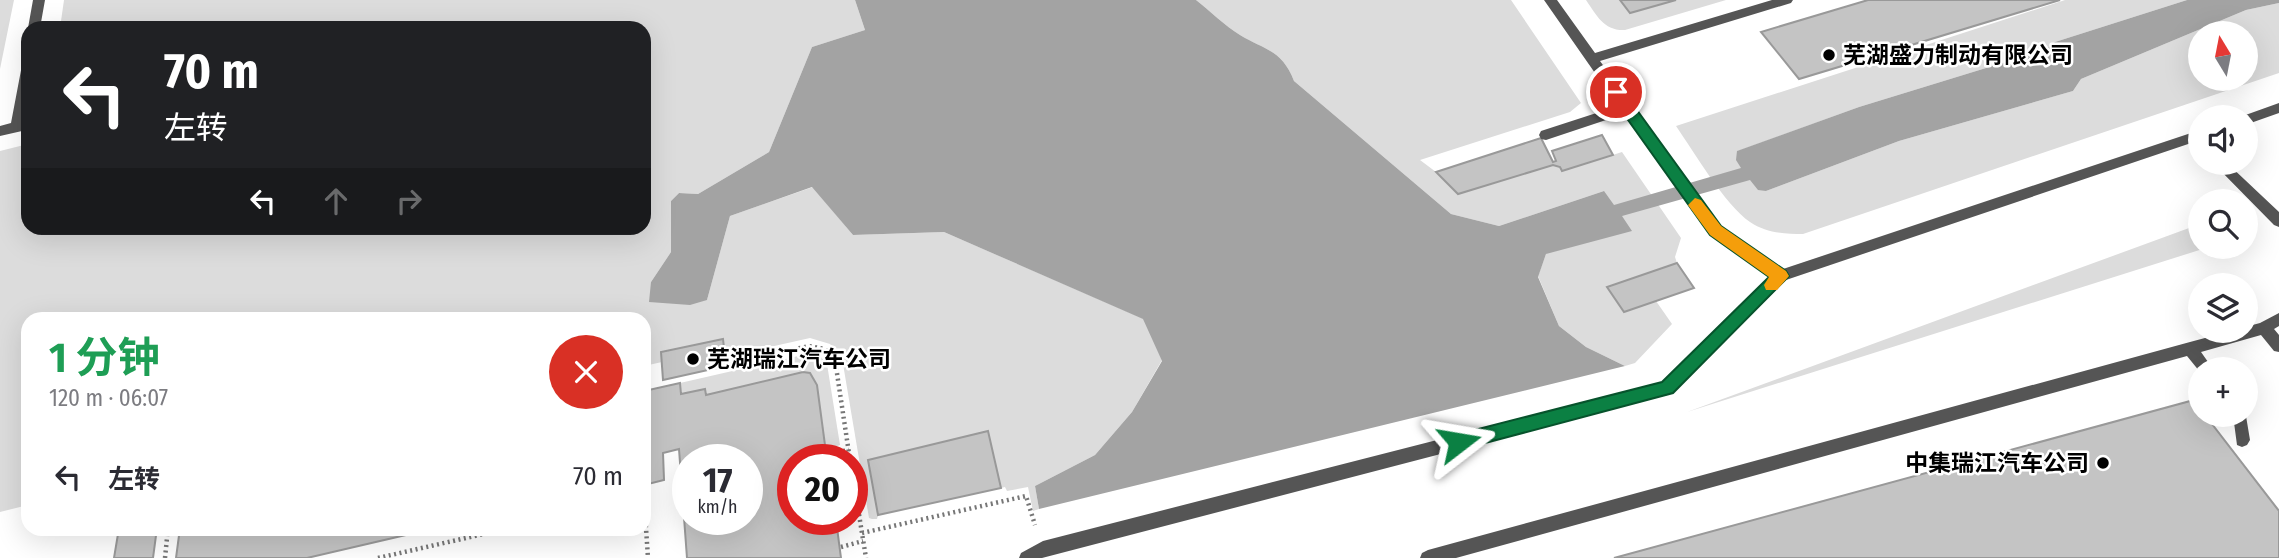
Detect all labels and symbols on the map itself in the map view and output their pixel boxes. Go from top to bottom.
north arrow [2188,21,2258,91]
place label: 芜湖盛力制动有限公司 [1843,41,2073,69]
marker: 芜湖盛力制动有限公司 [1821,47,1837,63]
pin [1586,62,1646,122]
place label: 芜湖瑞江汽车公司 [707,345,891,373]
marker: 芜湖瑞江汽车公司 [685,351,701,367]
position arrow [1422,405,1496,479]
speed limit sign: 20 [777,444,868,535]
place label: 中集瑞江汽车公司 [1905,449,2089,477]
marker: 中集瑞江汽车公司 [2095,455,2111,471]

